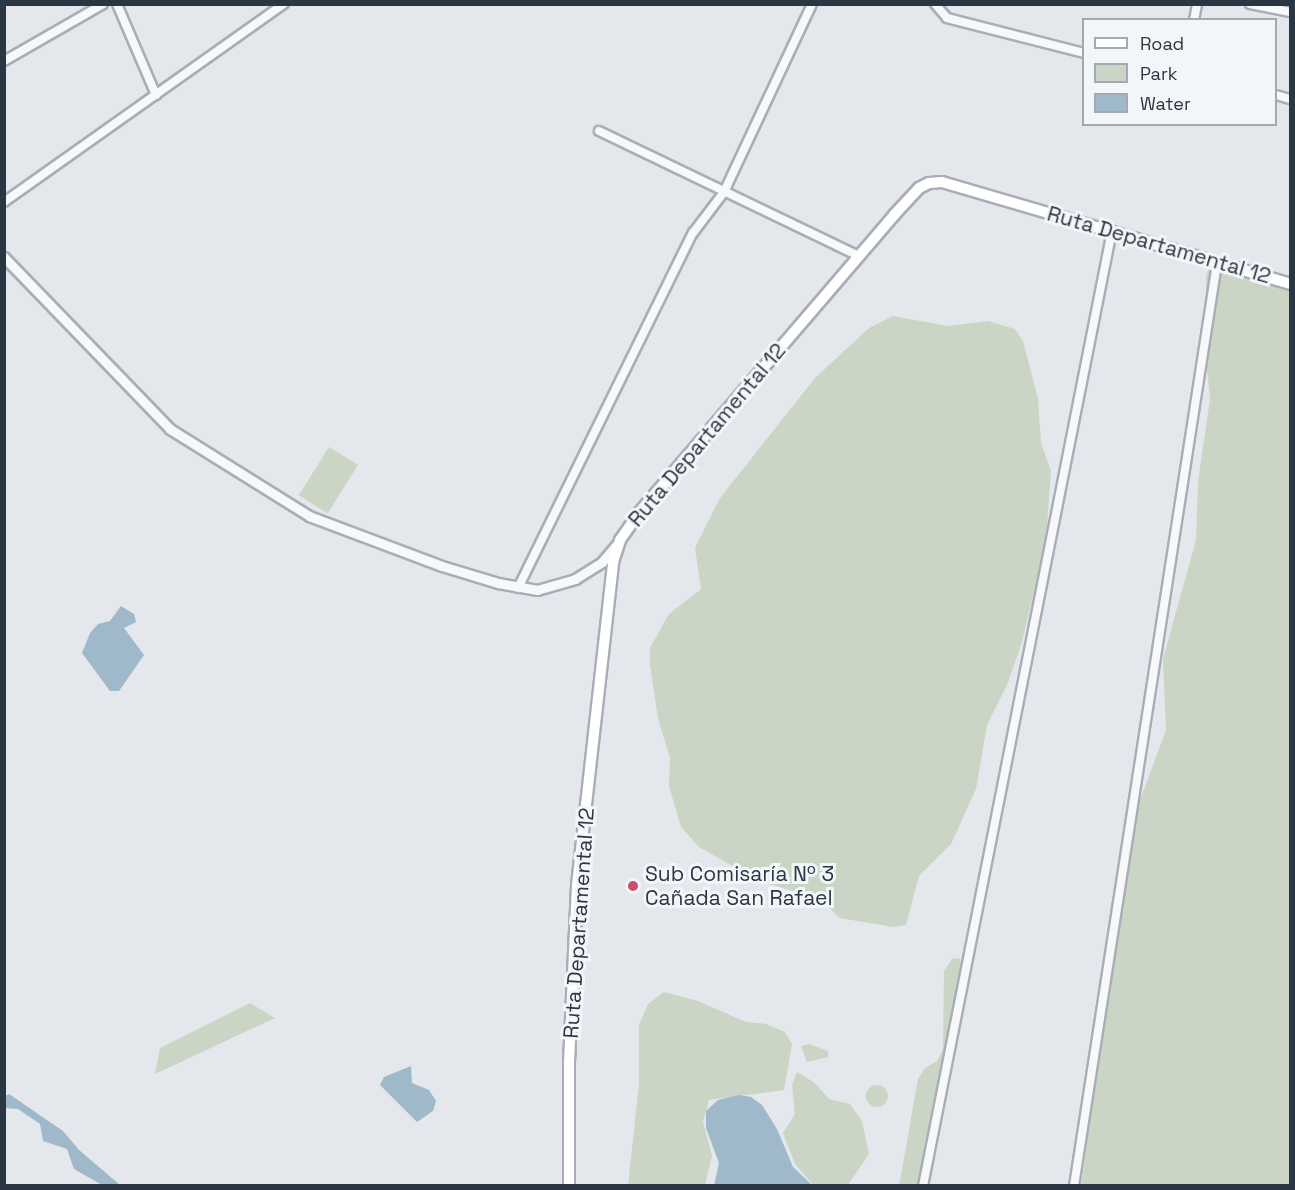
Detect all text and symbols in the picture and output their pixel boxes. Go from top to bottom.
legend [1082,18,1277,126]
text: Road [1140,32,1184,55]
text: Park [1140,62,1177,85]
text: Water [1140,92,1191,115]
street label: Ruta Departamental 12 [1044,201,1274,289]
street label: Ruta Departamental 12 [623,338,791,532]
street label: Ruta Departamental 12 [558,807,600,1039]
place label: Sub Comisaría Nº 3 Cañada San Rafael [645,861,834,911]
marker: Sub Comisaría Nº 3 Cañada San Rafael [626,879,640,893]

